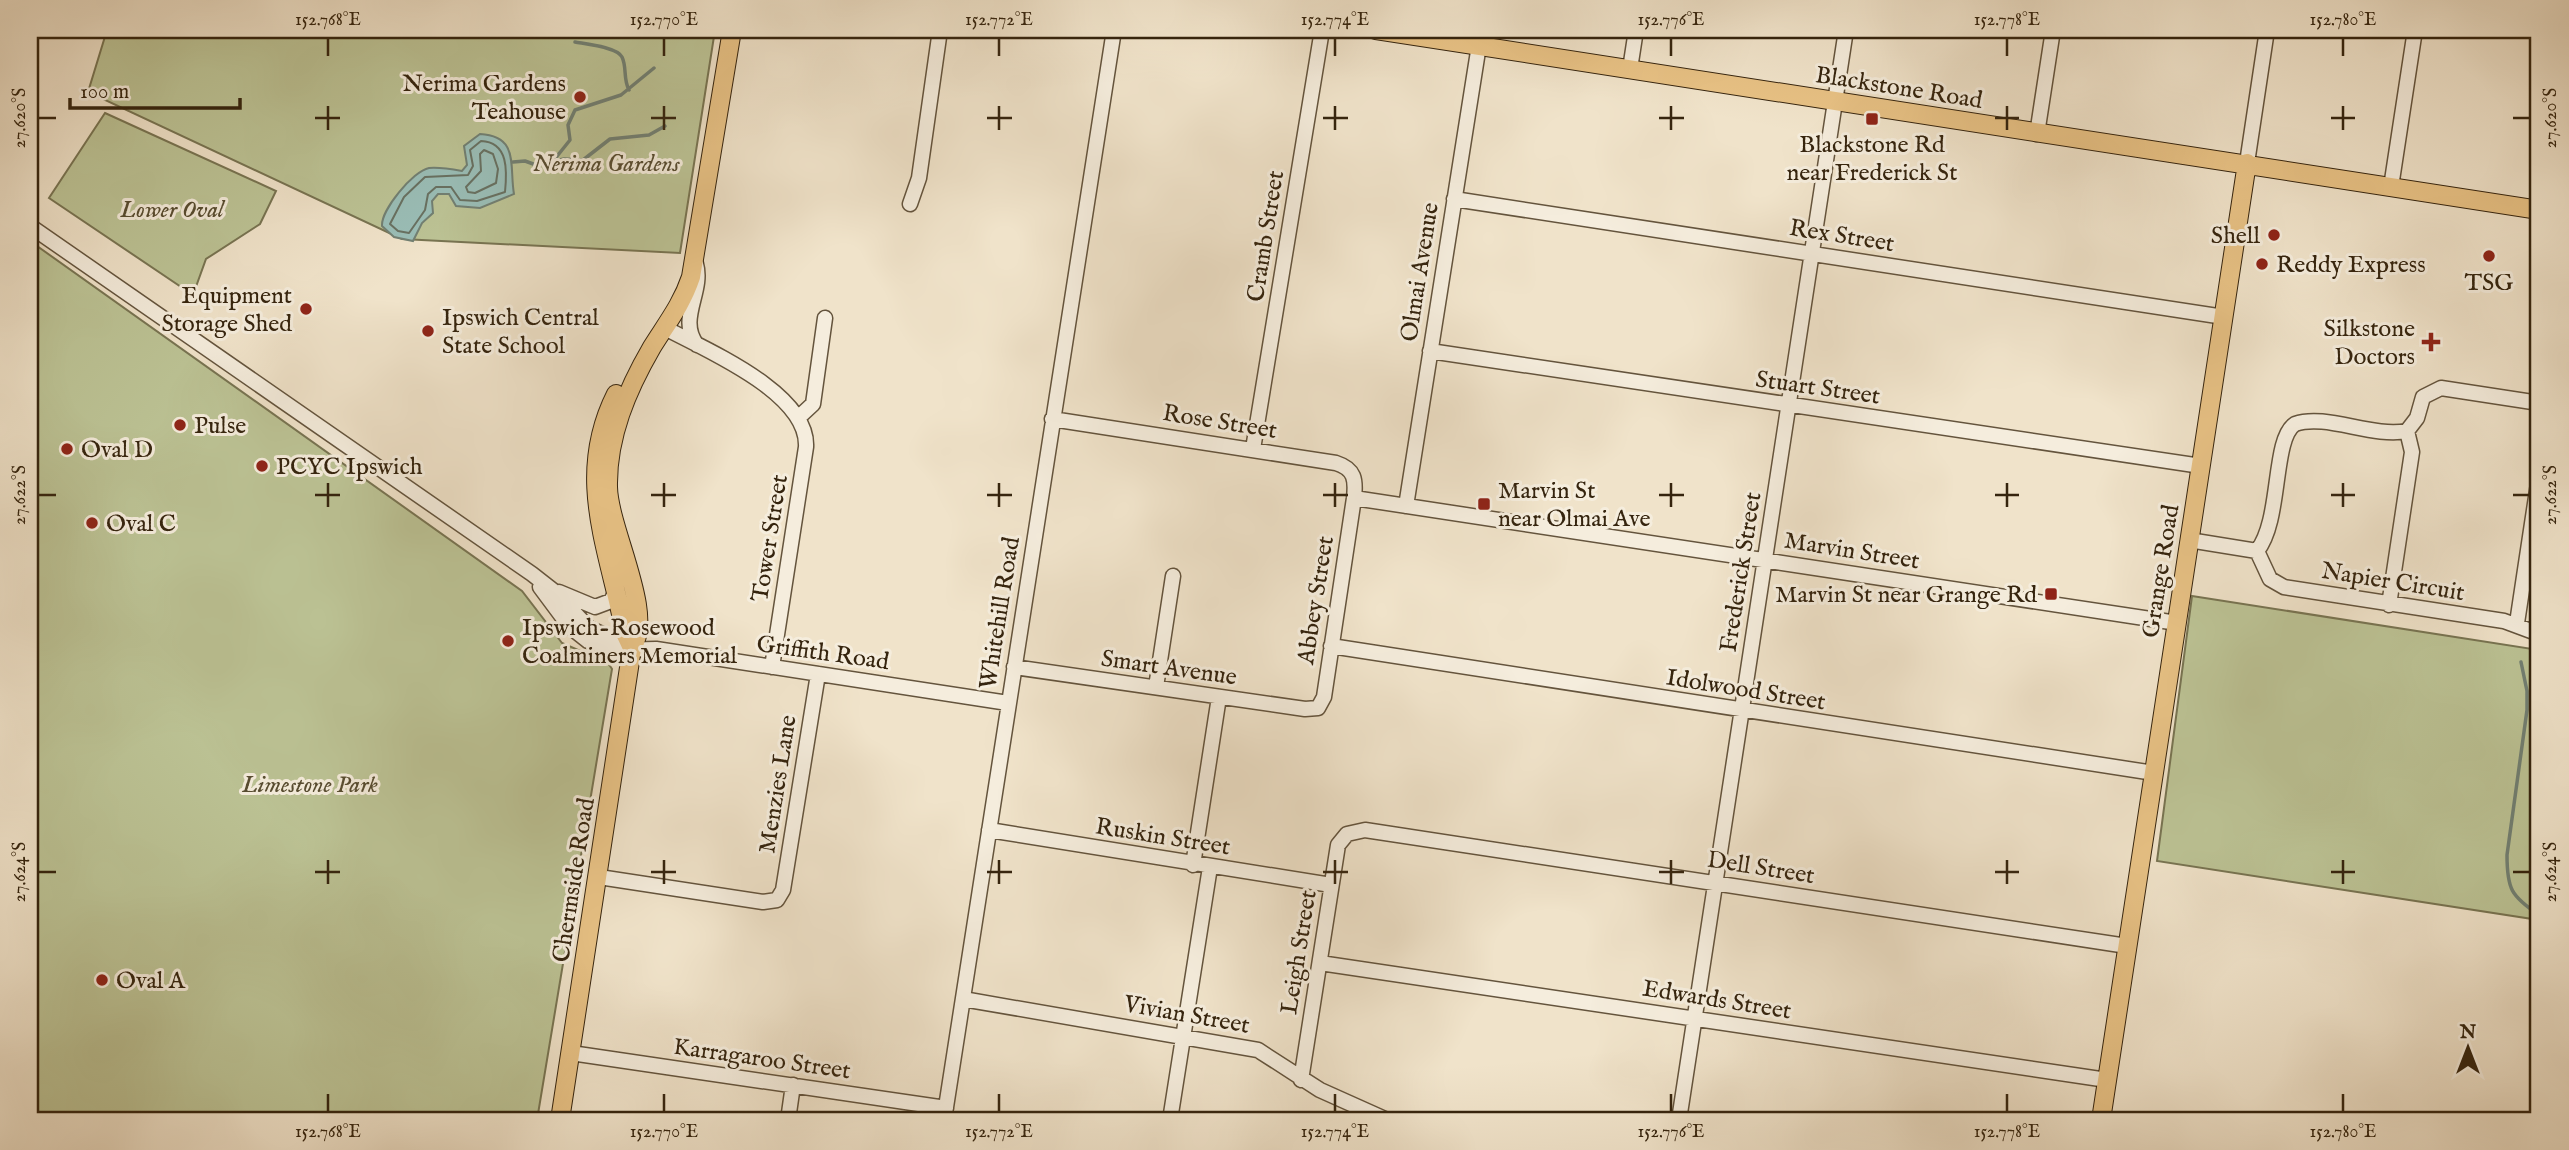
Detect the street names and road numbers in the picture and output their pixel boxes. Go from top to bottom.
street label: Blackstone Road [1813,60,1985,117]
street label: Cramb Street [1241,168,1292,304]
street label: Olmai Avenue [1394,200,1447,344]
street label: Rex Street [1787,213,1896,260]
street label: Stuart Street [1754,364,1882,413]
street label: Rose Street [1160,398,1279,447]
street label: Tower Street [745,472,796,604]
street label: Frederick Street [1714,490,1769,655]
street label: Grange Road [2136,502,2187,640]
street label: Marvin Street [1782,525,1922,577]
street label: Whitehill Road [973,534,1028,692]
street label: Abbey Street [1291,534,1342,668]
street label: Napier Circuit [2319,556,2467,609]
street label: Griffith Road [754,629,891,678]
street label: Smart Avenue [1099,644,1239,693]
street label: Idolwood Street [1664,663,1828,718]
street label: Menzies Lane [752,713,805,856]
street label: Chermside Road [546,795,603,965]
street label: Ruskin Street [1093,812,1232,863]
street label: Dell Street [1705,845,1817,892]
street label: Leigh Street [1274,888,1325,1017]
street label: Edwards Street [1640,973,1793,1028]
street label: Vivian Street [1120,989,1252,1042]
street label: Karragaroo Street [671,1032,852,1087]

